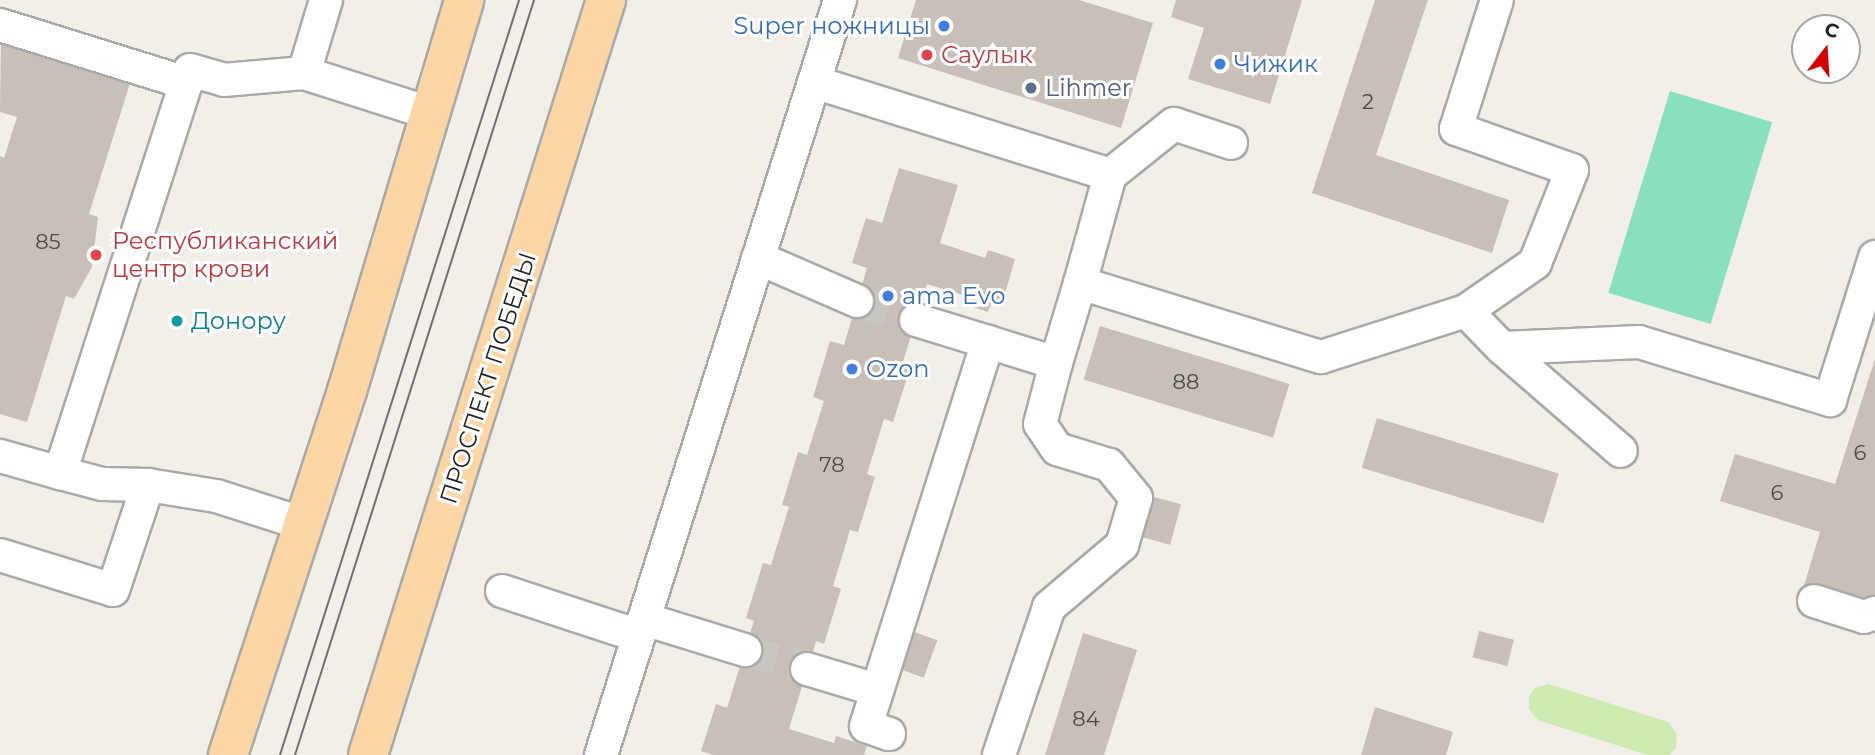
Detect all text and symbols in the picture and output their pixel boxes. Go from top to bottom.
place label: Super ножницы [734,12,930,40]
north arrow [1791,14,1861,84]
text: С [1822,17,1842,43]
marker: Super ножницы [936,18,952,34]
place label: Саулык [941,41,1033,69]
marker: Саулык [919,47,935,63]
place label: Чижик [1234,50,1318,78]
marker: Чижик [1212,56,1228,72]
place label: Lihmer [1045,74,1131,102]
marker: Lihmer [1023,80,1039,96]
house number: 2 [1362,89,1374,115]
place label: Республиканский центр крови [112,227,338,283]
house number: 85 [35,229,61,255]
marker: Республиканский центр крови [86,245,106,265]
street label: ПРОСПЕКТ ПОБЕДЫ [434,249,542,507]
place label: ama Evo [902,282,1006,310]
marker: ama Evo [880,288,896,304]
place label: Донору [191,307,286,335]
marker: Донору [169,313,185,329]
place label: Ozon [866,355,929,383]
marker: Ozon [844,361,860,377]
house number: 88 [1173,369,1199,395]
house number: 6 [1854,440,1866,466]
house number: 78 [819,452,845,478]
house number: 6 [1771,480,1783,506]
house number: 84 [1072,706,1100,732]

